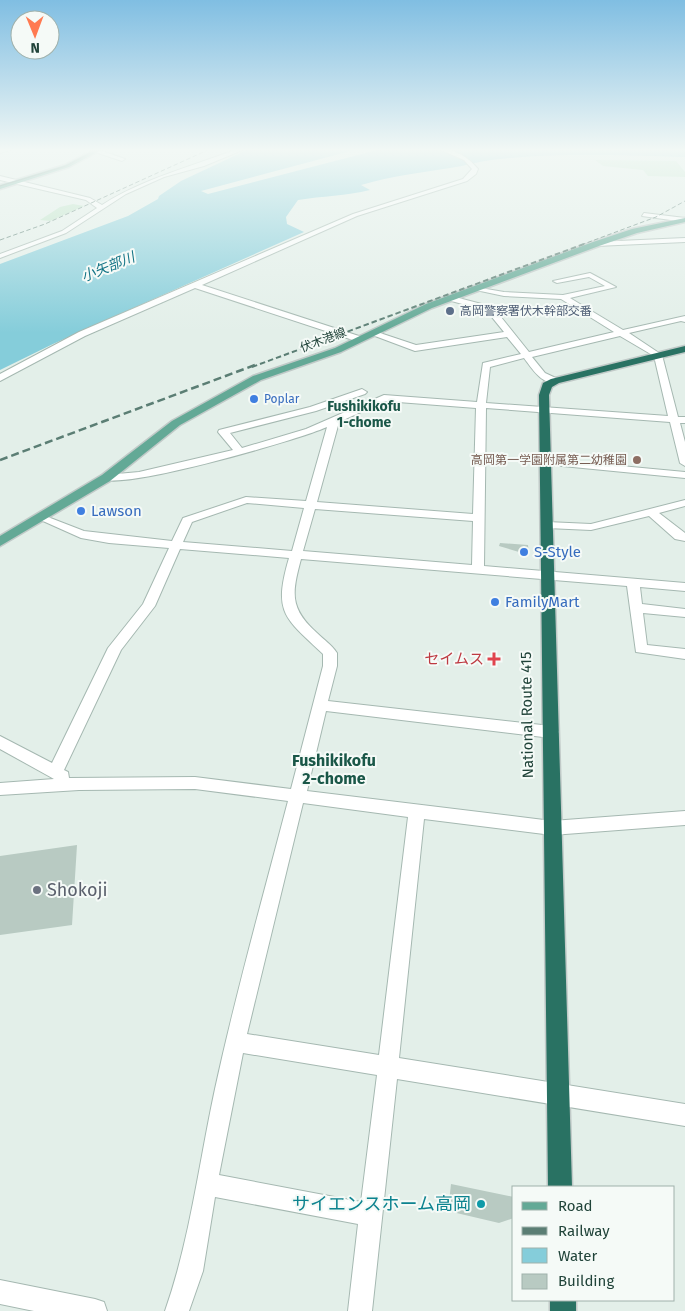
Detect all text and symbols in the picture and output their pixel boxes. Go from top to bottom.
north arrow [10,10,60,60]
text: N [30,39,40,56]
water label: 小矢部川 [79,248,139,285]
place label: 高岡警察署伏木幹部交番 [460,304,592,318]
marker: 高岡警察署伏木幹部交番 [444,305,456,317]
street label: 伏木港線 [298,325,348,355]
place label: Poplar [264,392,300,406]
marker: Poplar [248,393,260,405]
district label: Fushikikofu 1-chome [327,398,401,431]
place label: 高岡第一学園附属第二幼稚園 [471,453,627,467]
marker: 高岡第一学園附属第二幼稚園 [631,454,643,466]
place label: Lawson [91,502,142,520]
marker: Lawson [75,505,87,517]
place label: S-Style [534,543,581,561]
marker: S-Style [518,546,530,558]
place label: FamilyMart [505,593,580,611]
marker: FamilyMart [489,596,501,608]
place label: セイムス [424,650,484,668]
street label: National Route 415 [517,651,537,779]
marker: セイムス [488,653,500,665]
district label: Fushikikofu 2-chome [292,751,376,788]
place label: Shokoji [47,879,108,901]
marker: Shokoji [31,884,43,896]
legend [512,1186,675,1301]
place label: サイエンスホーム高岡 [292,1193,471,1215]
text: Road [558,1197,593,1215]
marker: サイエンスホーム高岡 [475,1198,487,1210]
text: Railway [558,1222,610,1240]
text: Water [558,1247,597,1265]
text: Building [558,1272,614,1290]

